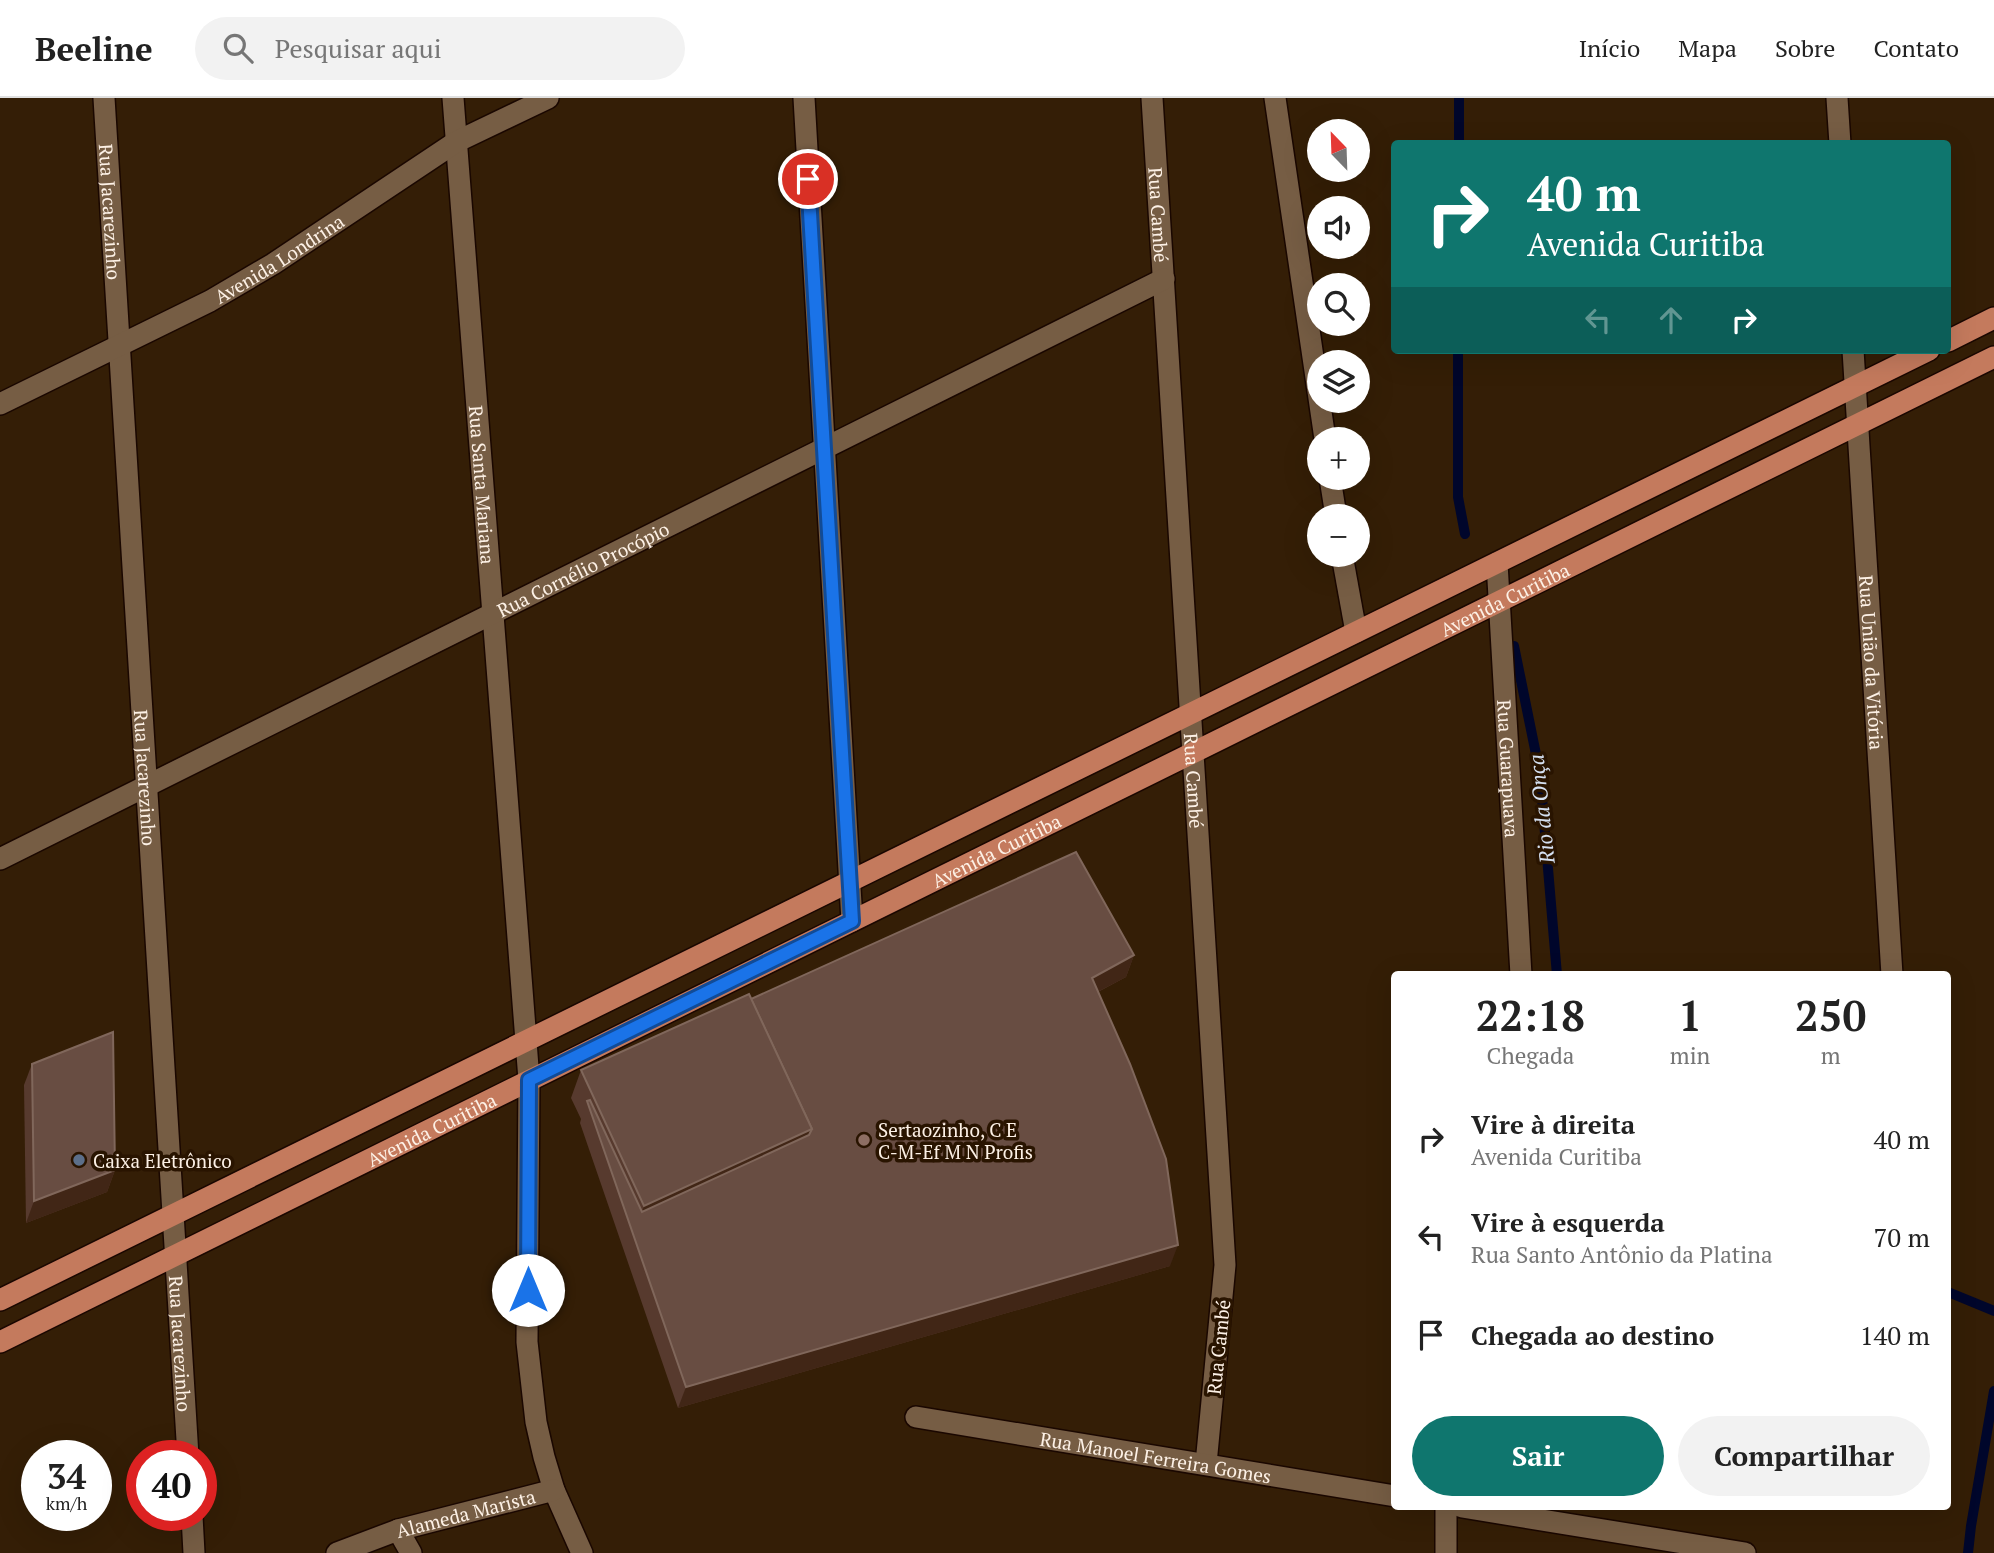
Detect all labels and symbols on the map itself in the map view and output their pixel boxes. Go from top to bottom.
north arrow [1307,119,1370,182]
street label: Rua Jacarezinho [94,143,128,281]
pin [778,149,838,209]
street label: Rua Cambé [1144,166,1175,263]
street label: Avenida Londrina [209,208,349,308]
street label: Rua Santa Mariana [464,404,502,566]
street label: Rua Cornélio Procópio [492,515,673,622]
street label: Avenida Curitiba [1436,556,1574,641]
street label: Rua União da Vitória [1855,574,1890,751]
street label: Rua Guarapuava [1492,699,1526,839]
street label: Rua Jacarezinho [129,709,163,847]
street label: Rua Cambé [1179,732,1210,829]
water label: Rio da Onça [1521,753,1561,866]
street label: Avenida Curitiba [927,807,1065,892]
street label: Avenida Curitiba [362,1086,500,1171]
place label: Sertaozinho, C E C-M-Ef M N Profis [878,1117,1033,1164]
marker: Sertaozinho, C E C-M-Ef M N Profis [856,1132,872,1148]
place label: Caixa Eletrônico [93,1148,232,1173]
marker: Caixa Eletrônico [71,1152,87,1168]
position arrow [491,1253,565,1327]
street label: Rua Jacarezinho [164,1275,198,1412]
street label: Rua Cambé [1201,1298,1235,1396]
street label: Rua Manoel Ferreira Gomes [1038,1425,1273,1488]
speed limit sign: 40 [126,1440,217,1531]
street label: Alameda Marista [393,1483,538,1543]

